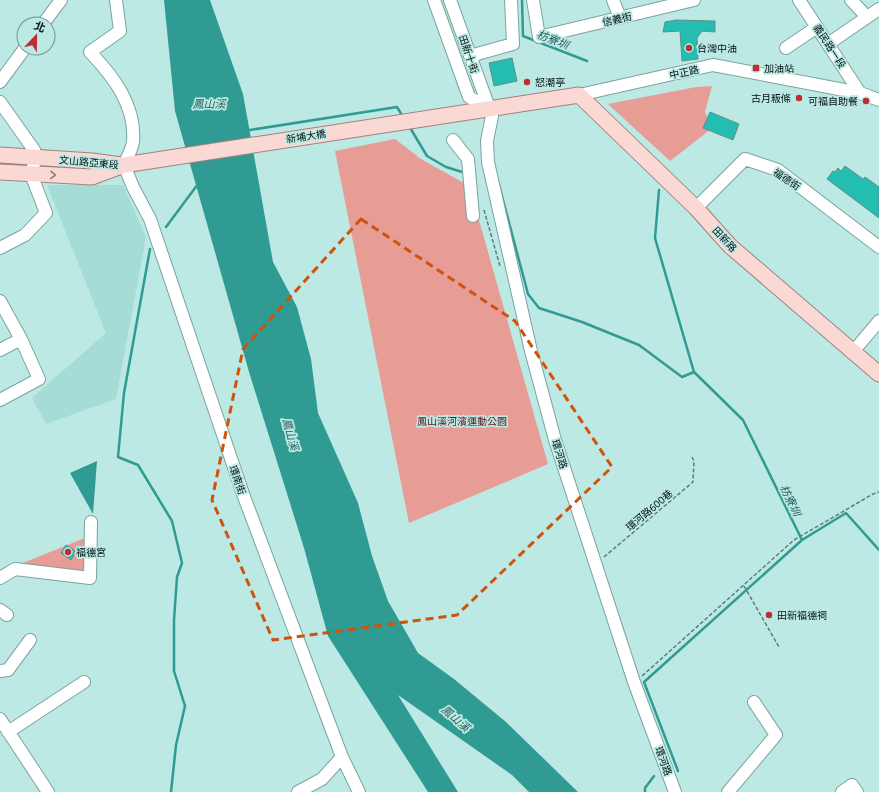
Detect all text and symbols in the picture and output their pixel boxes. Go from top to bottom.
street label: 信義街 [601,9,633,29]
north arrow [16,16,56,56]
text: 北 [32,17,48,35]
street label: 義民路一段 [811,21,849,71]
water label: 枋寮圳 [535,26,573,53]
street label: 田新十街 [456,33,482,75]
place label: 台灣中油 [697,41,737,55]
marker: 台灣中油 [684,43,694,53]
place label: 加油站 [764,61,794,75]
street label: 中正路 [668,62,700,82]
marker: 加油站 [751,63,761,73]
place label: 怒潮亭 [535,75,565,89]
marker: 怒潮亭 [522,77,532,87]
place label: 古月粄條 [751,91,791,105]
marker: 古月粄條 [794,93,804,103]
place label: 可福自助餐 [808,94,858,108]
water label: 鳳山溪 [193,96,227,111]
marker: 可福自助餐 [861,96,871,106]
street label: 新埔大橋 [285,126,327,146]
street label: 文山路亞東段 [59,152,119,172]
street label: 福德街 [771,165,803,193]
one-way arrow [50,171,56,180]
street label: 田新路 [710,223,740,255]
park label: 鳳山溪河濱運動公園 [417,414,507,428]
water label: 鳳山溪 [279,416,303,454]
street label: 環河路 [549,438,571,470]
street label: 環南街 [226,464,250,496]
water label: 枋寮圳 [777,482,806,520]
street label: 環河路600巷 [623,486,675,534]
place label: 福德宮 [76,545,106,559]
marker: 福德宮 [63,547,73,557]
place label: 田新福德祠 [777,608,827,622]
marker: 田新福德祠 [764,610,774,620]
water label: 鳳山溪 [439,702,475,736]
street label: 環河路 [652,745,676,777]

